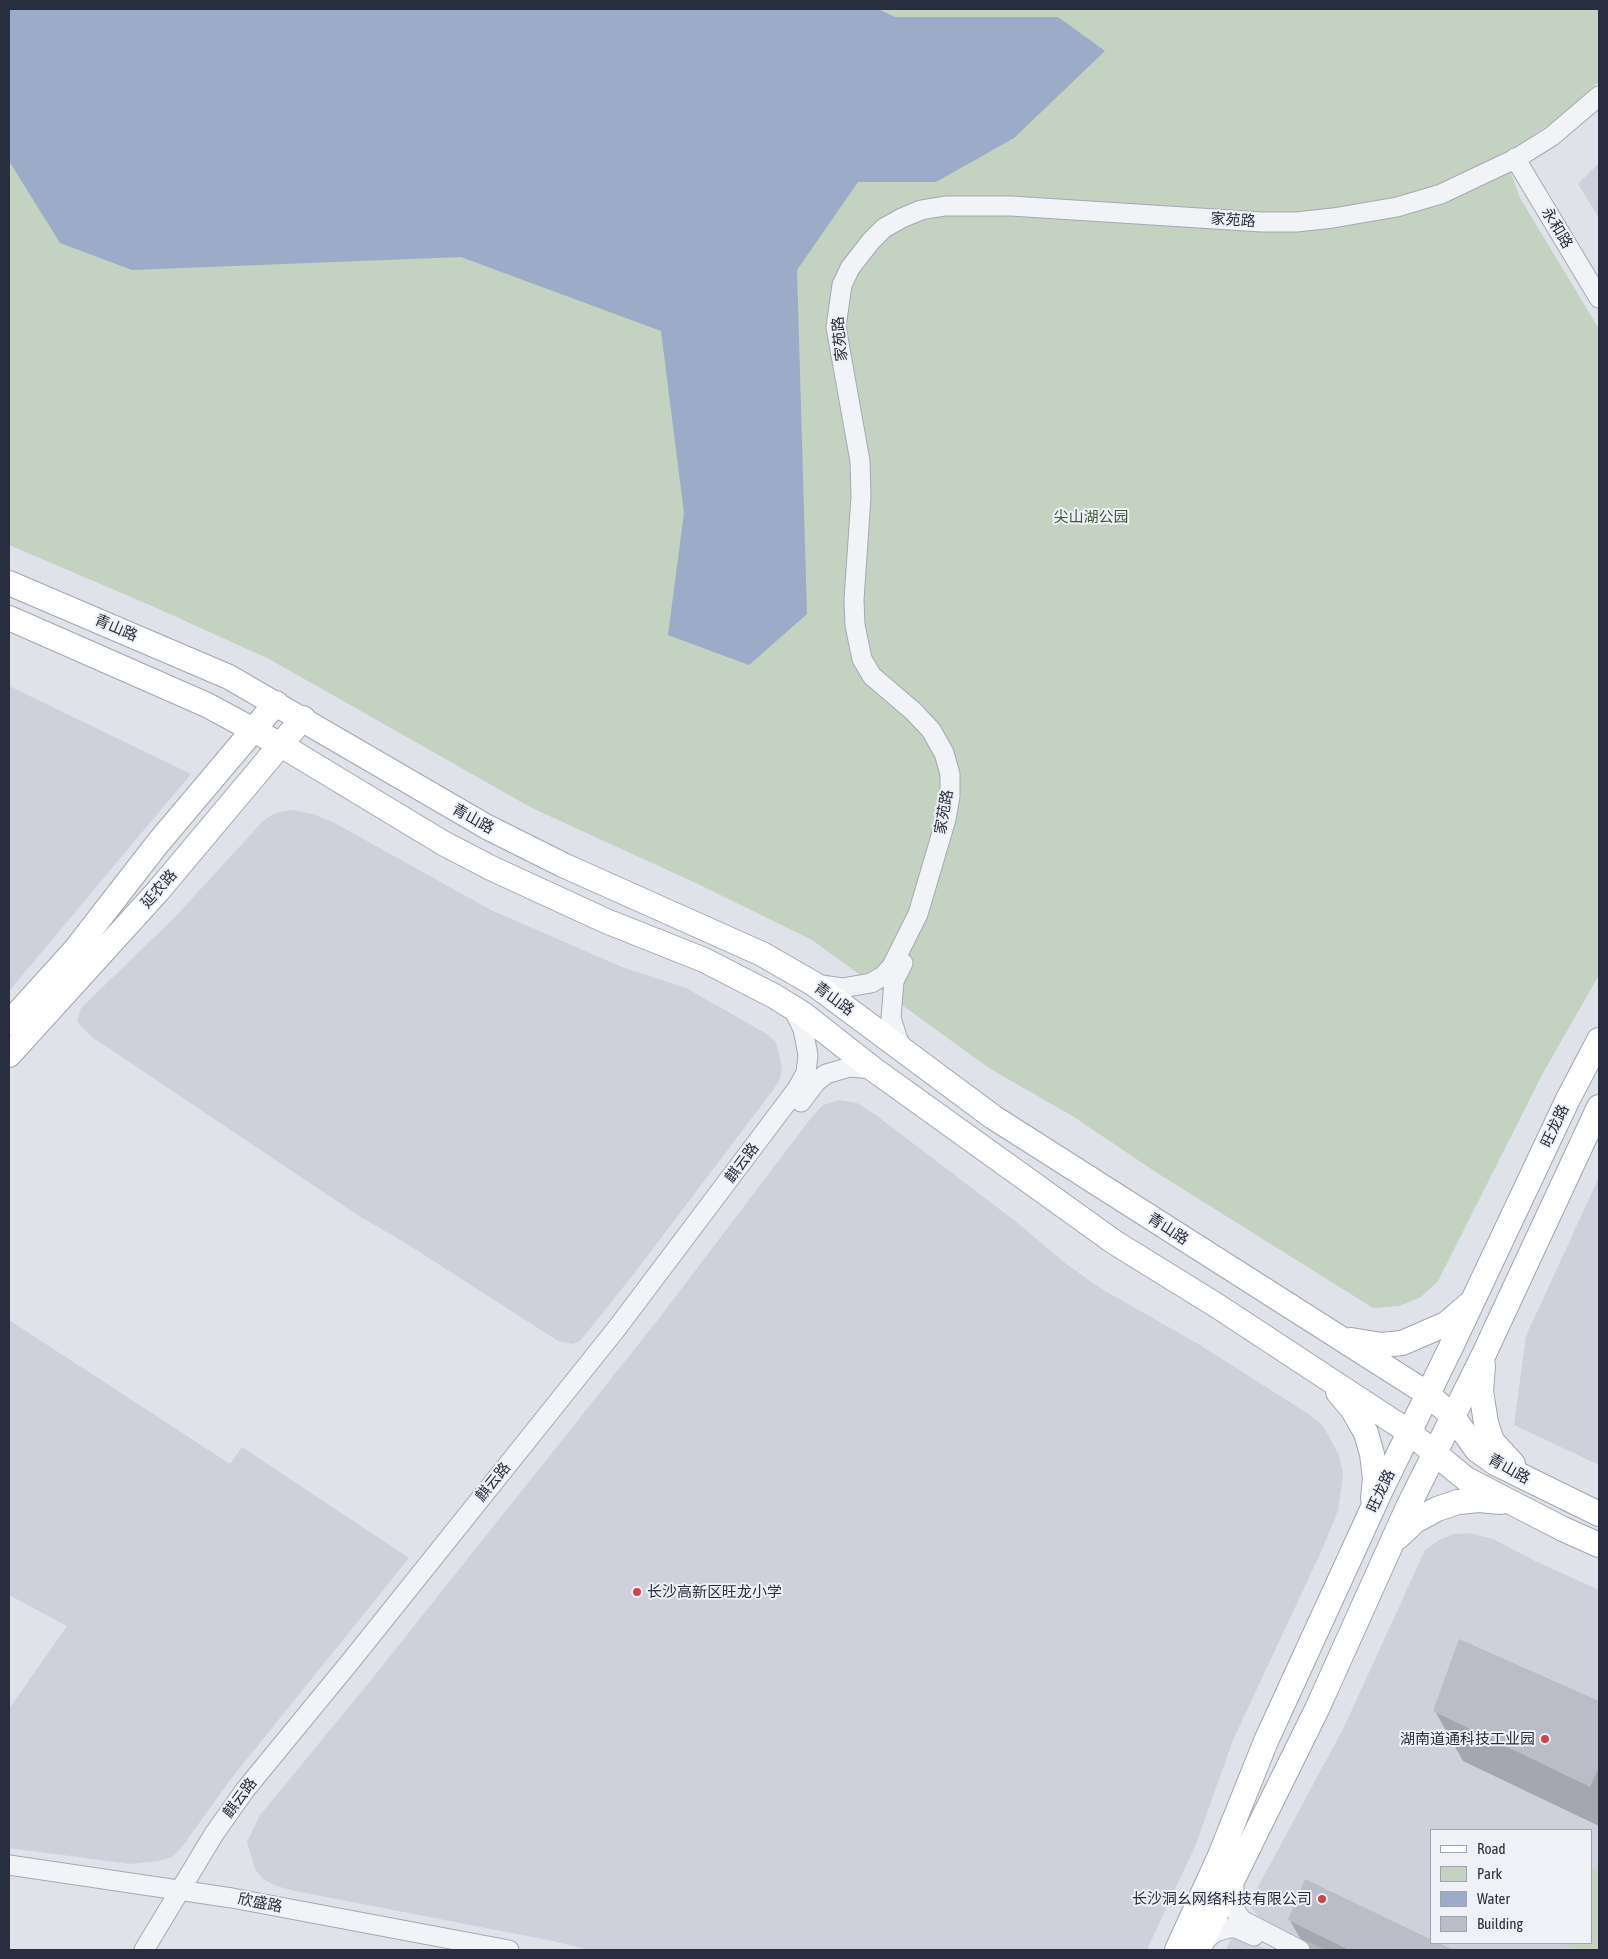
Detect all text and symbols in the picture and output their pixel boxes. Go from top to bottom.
street label: 永和路 [1538,204,1576,252]
street label: 家苑路 [1210,209,1256,231]
street label: 家苑路 [829,316,851,362]
park label: 尖山湖公园 [1054,508,1128,526]
street label: 青山路 [92,611,140,645]
street label: 家苑路 [931,788,957,836]
street label: 青山路 [449,800,497,838]
street label: 延农路 [137,866,181,912]
street label: 青山路 [811,978,857,1020]
street label: 旺龙路 [1537,1102,1573,1150]
street label: 麒云路 [721,1140,763,1186]
street label: 青山路 [1144,1209,1192,1249]
street label: 青山路 [1485,1450,1533,1488]
street label: 麒云路 [472,1459,514,1505]
street label: 旺龙路 [1363,1467,1399,1515]
place label: 长沙高新区旺龙小学 [647,1583,782,1601]
marker: 长沙高新区旺龙小学 [631,1586,643,1598]
place label: 湖南道通科技工业园 [1400,1730,1535,1748]
marker: 湖南道通科技工业园 [1539,1733,1551,1745]
street label: 麒云路 [219,1775,261,1821]
legend [1430,1829,1593,1944]
text: Road [1477,1840,1506,1857]
text: Park [1477,1865,1502,1882]
street label: 欣盛路 [236,1890,284,1916]
place label: 长沙洞幺网络科技有限公司 [1132,1890,1312,1908]
text: Water [1477,1890,1510,1907]
marker: 长沙洞幺网络科技有限公司 [1316,1893,1328,1905]
text: Building [1477,1915,1523,1932]

